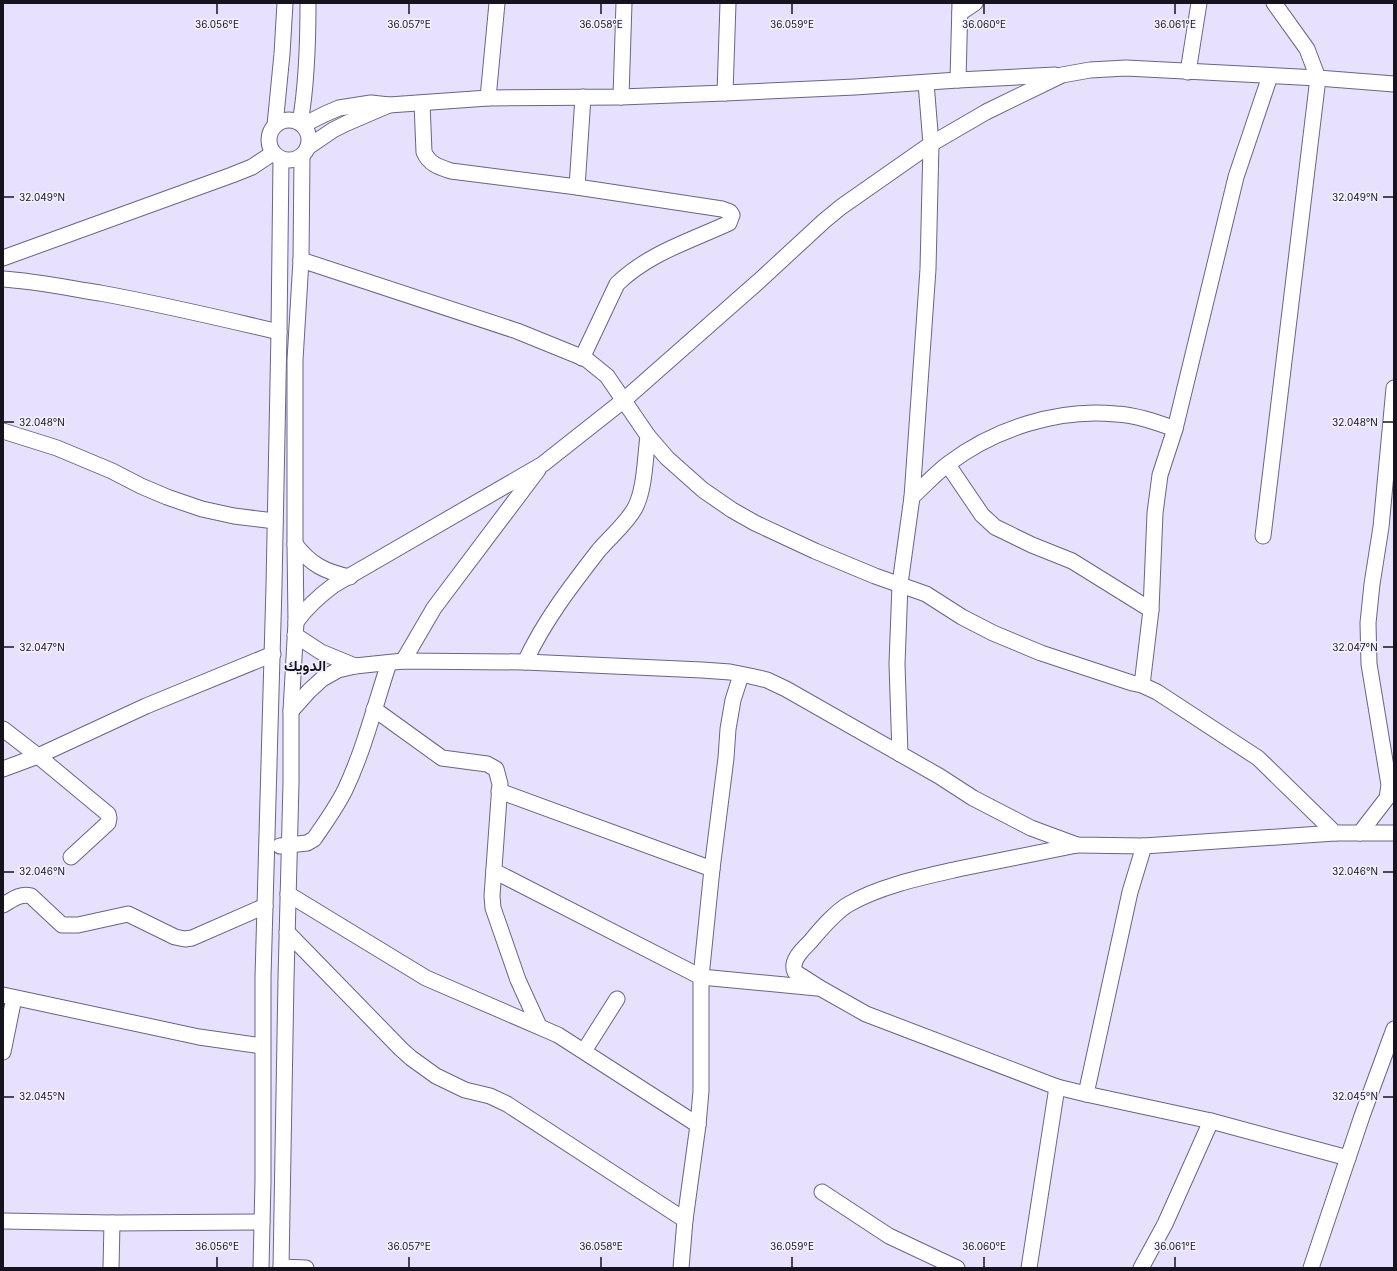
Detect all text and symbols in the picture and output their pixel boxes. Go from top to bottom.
text: 36.056°E [195,18,239,30]
text: 36.057°E [387,18,431,30]
text: 36.058°E [579,18,623,30]
text: 36.059°E [770,18,814,30]
text: 36.060°E [962,18,1006,30]
text: 36.061°E [1154,18,1196,30]
text: 32.049°N [19,191,65,203]
text: 32.049°N [1332,191,1378,203]
text: 32.048°N [19,416,65,428]
text: 32.048°N [1332,416,1378,428]
text: 32.047°N [19,641,65,653]
text: 32.047°N [1332,641,1378,653]
district label: الدويك [284,656,326,675]
text: 32.046°N [19,865,65,877]
text: 32.046°N [1332,865,1378,877]
text: 32.045°N [19,1090,65,1102]
text: 32.045°N [1332,1090,1378,1102]
text: 36.056°E [195,1240,239,1252]
text: 36.057°E [387,1240,431,1252]
text: 36.058°E [579,1240,623,1252]
text: 36.059°E [770,1240,814,1252]
text: 36.060°E [962,1240,1006,1252]
text: 36.061°E [1154,1240,1196,1252]

